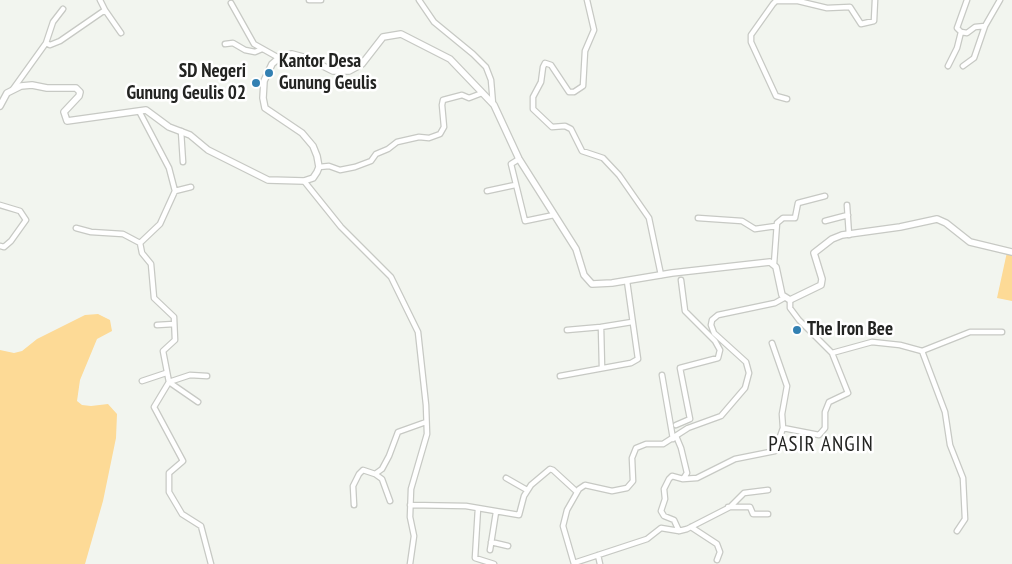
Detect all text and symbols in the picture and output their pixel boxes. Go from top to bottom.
place label: Kantor Desa Gunung Geulis [279,51,377,95]
place label: SD Negeri Gunung Geulis 02 [126,61,246,105]
marker: Kantor Desa Gunung Geulis [263,67,275,79]
marker: SD Negeri Gunung Geulis 02 [250,77,262,89]
place label: The Iron Bee [807,319,893,341]
marker: The Iron Bee [791,324,803,336]
district label: PASIR ANGIN [767,432,875,458]

